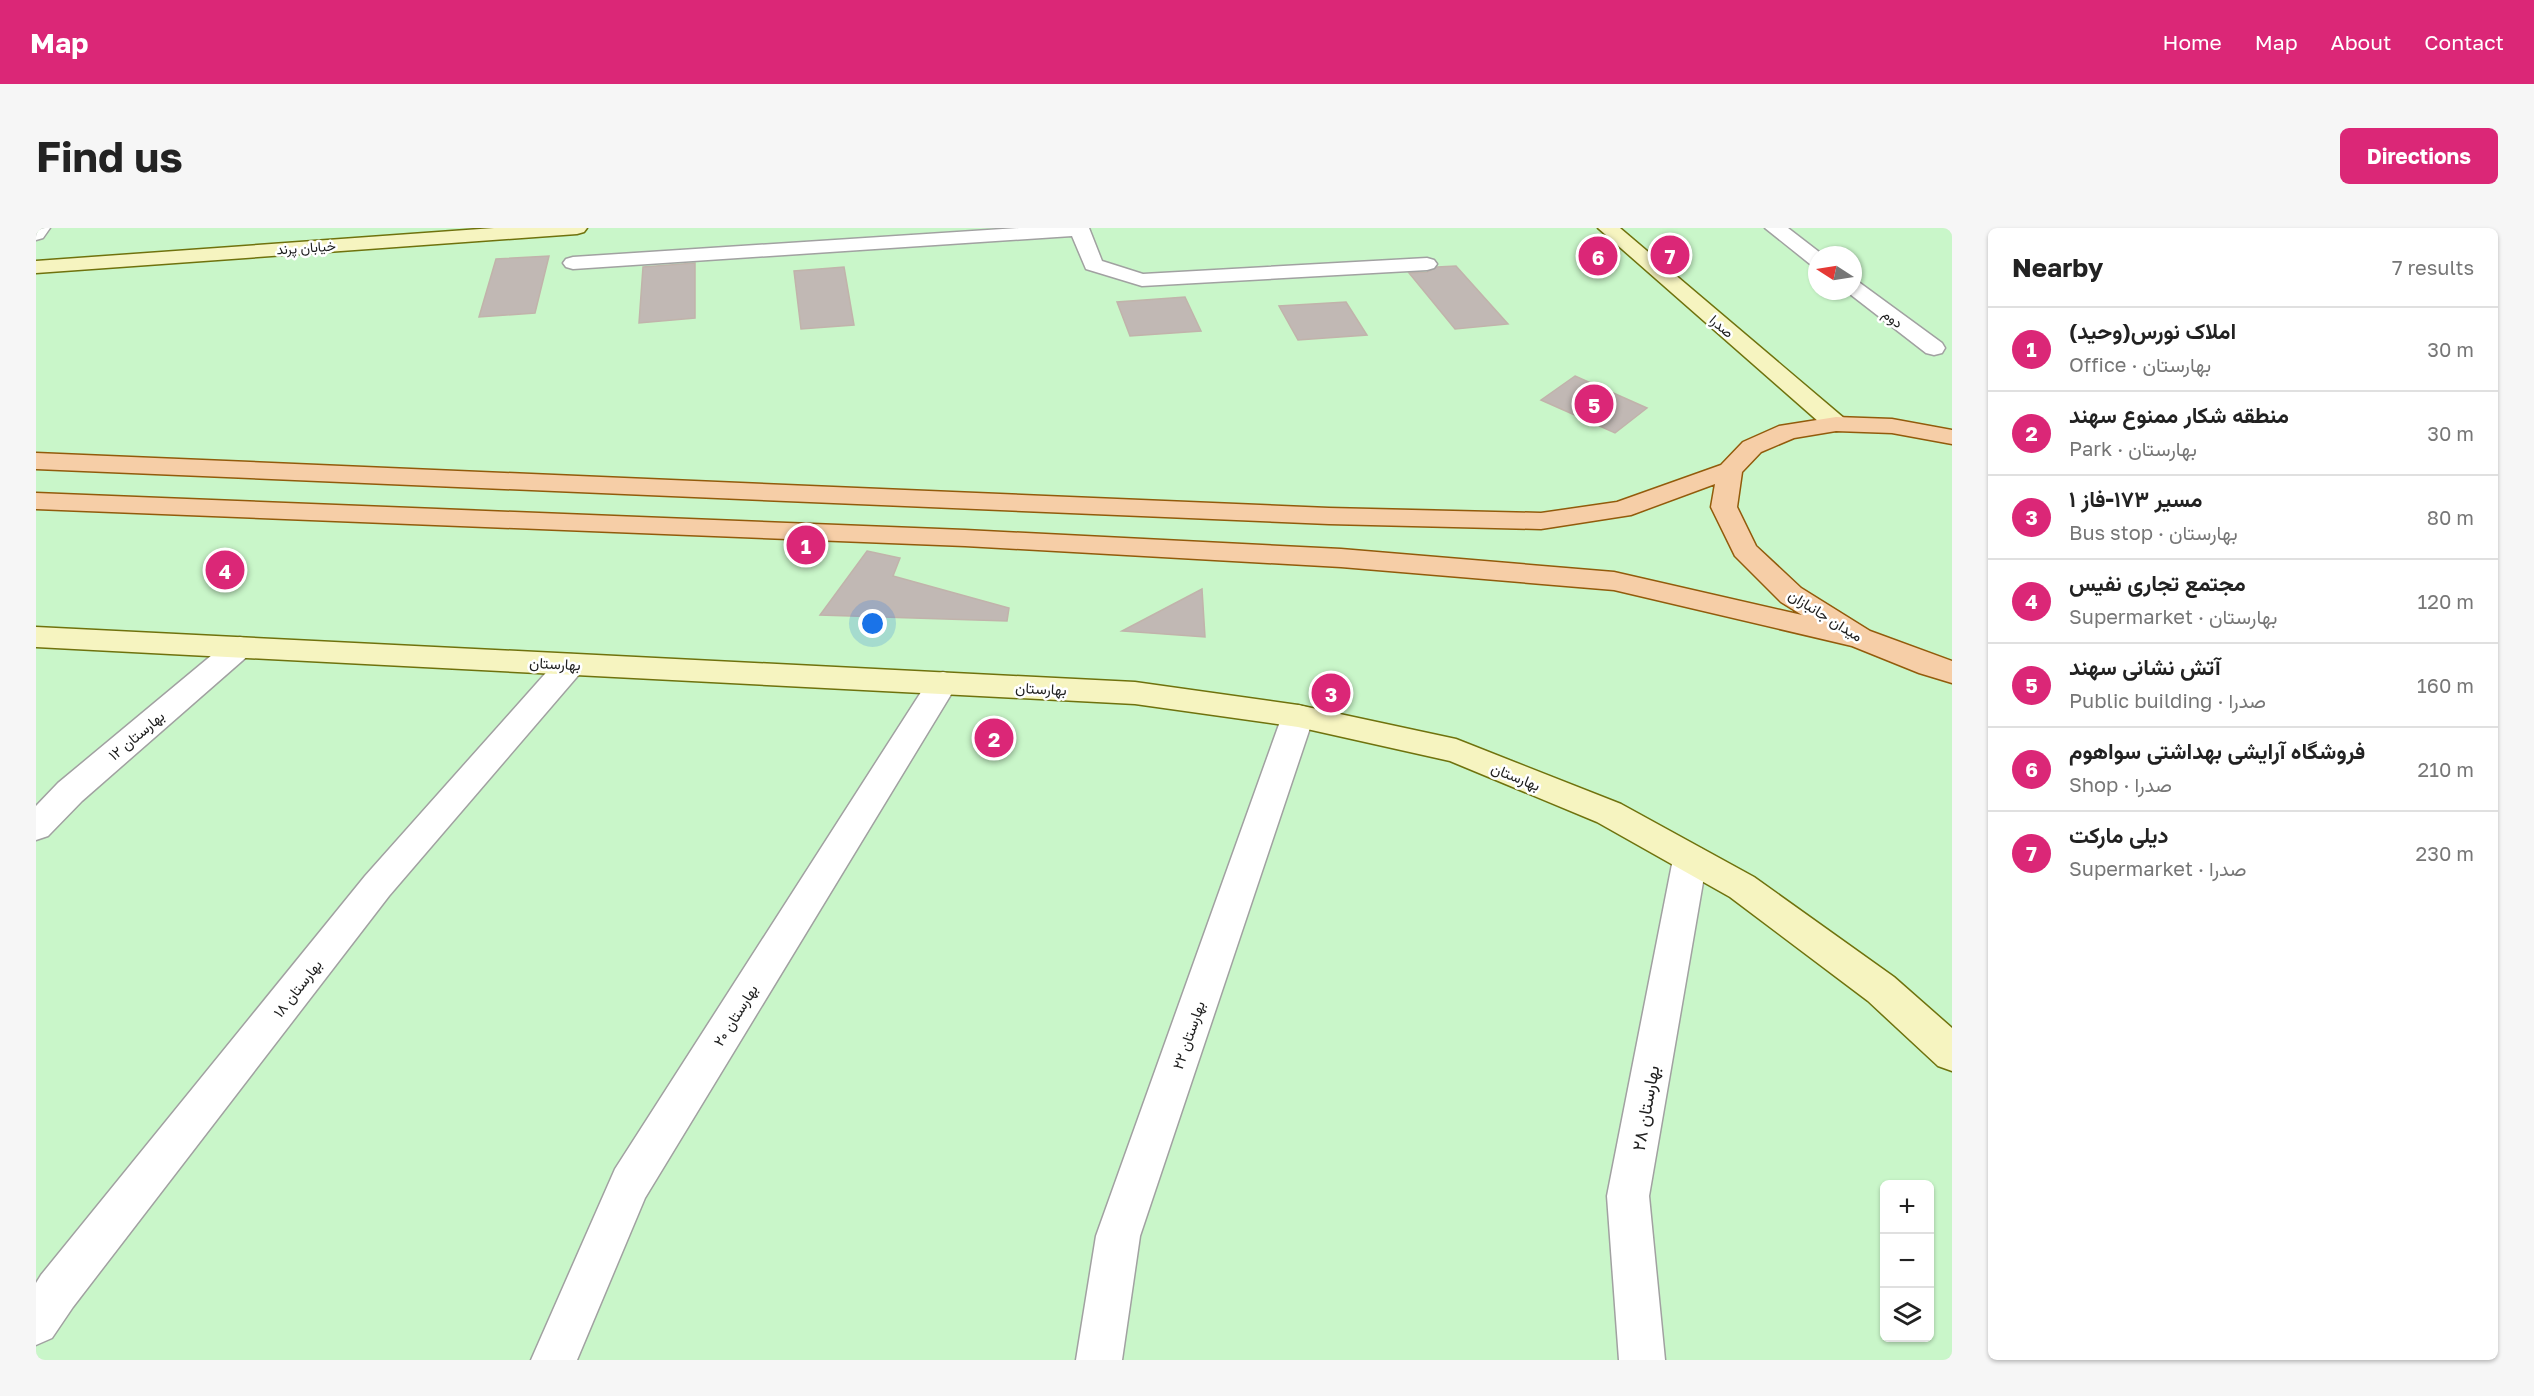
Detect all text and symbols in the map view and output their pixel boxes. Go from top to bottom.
text: Map [30,26,88,59]
text: Home [2162,29,2222,55]
text: Map [2255,29,2298,55]
text: About [2331,29,2391,55]
text: Contact [2424,29,2504,55]
button: Directions [2340,128,2498,184]
text: Find us [36,131,183,181]
pin: 7 [1650,232,1690,278]
pin: 6 [1578,234,1618,279]
street label: خیابان پرند [276,236,336,260]
north arrow [1808,246,1862,300]
text: Nearby [2012,252,2103,283]
text: 7 results [2392,255,2474,279]
street label: دوم [1879,305,1907,332]
street label: صدرا [1706,311,1738,342]
text: املاک نورس(وحید) [2069,317,2236,344]
text: 1 [2026,337,2037,361]
text: 30 m [2427,337,2474,361]
text: Office · بهارستان [2069,352,2211,376]
pin: 5 [1574,382,1614,426]
text: منطقه شکار ممنوع سهند [2069,401,2289,428]
text: 2 [2025,421,2038,445]
text: 30 m [2427,421,2474,445]
text: Park · بهارستان [2069,436,2197,460]
text: مسیر ۱۷۳-فاز ۱ [2069,485,2203,512]
text: 3 [2025,505,2038,529]
text: 80 m [2427,505,2474,529]
text: Bus stop · بهارستان [2069,520,2238,544]
pin: 1 [786,522,826,568]
pin: 4 [206,548,244,592]
text: مجتمع تجاری نفیس [2069,569,2246,596]
street label: میدان جانبازان [1785,585,1866,646]
text: 4 [2025,589,2038,613]
text: 120 m [2418,589,2474,613]
text: Supermarket · بهارستان [2069,604,2277,628]
your location [858,609,887,638]
street label: بهارستان [529,653,581,674]
text: آتش نشانی سهند [2069,653,2221,680]
pin: 3 [1312,670,1350,716]
text: 5 [2025,673,2038,697]
text: 160 m [2417,673,2474,697]
street label: بهارستان [1015,678,1067,699]
text: Public building · صدرا [2069,688,2266,712]
street label: بهارستان ۱۲ [104,706,168,764]
pin: 2 [974,716,1014,760]
text: فروشگاه آرایشی بهداشتی سواهوم [2069,737,2365,764]
text: 6 [2025,757,2038,781]
text: 210 m [2418,757,2474,781]
street label: بهارستان [1488,758,1543,795]
text: Shop · صدرا [2069,772,2172,796]
text: دیلی مارکت [2069,821,2169,848]
text: 7 [2026,841,2037,865]
text: 230 m [2416,841,2474,865]
text: Supermarket · صدرا [2069,856,2246,880]
street label: بهارستان ۱۸ [269,956,326,1021]
street label: بهارستان ۲۰ [709,981,762,1050]
street label: بهارستان ۲۲ [1168,999,1209,1072]
street label: بهارستان ۲۸ [1627,1064,1664,1153]
map controls [1880,1180,1934,1342]
button: + [1880,1180,1934,1234]
button: − [1880,1234,1934,1288]
button: layers [1880,1288,1934,1342]

